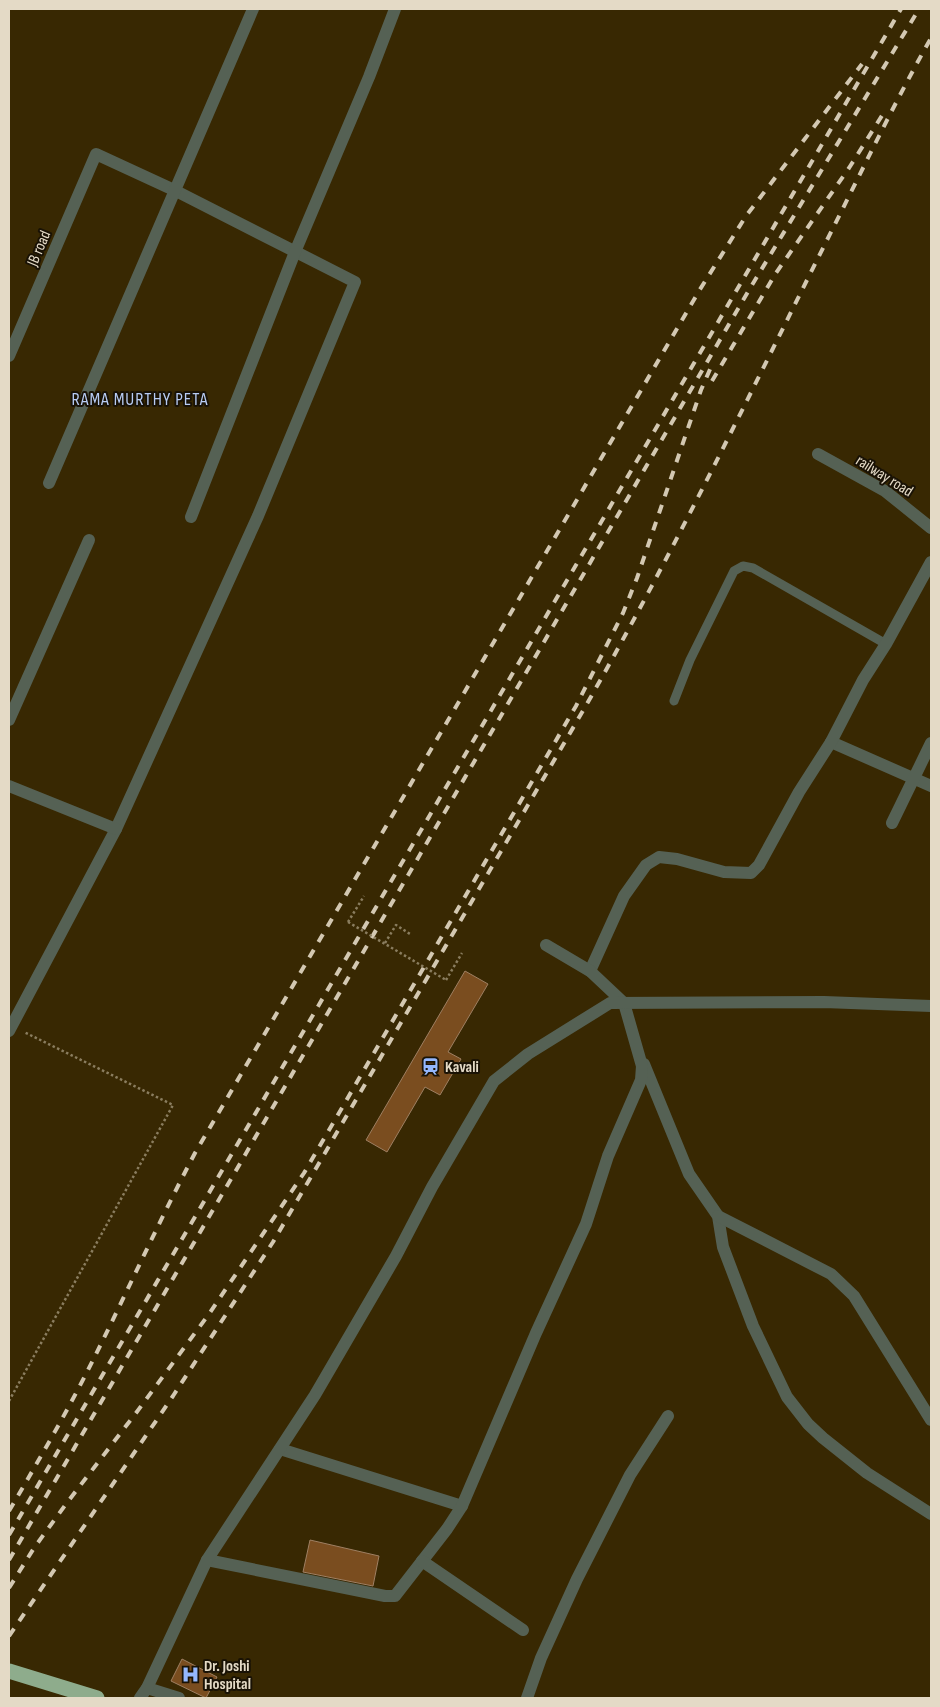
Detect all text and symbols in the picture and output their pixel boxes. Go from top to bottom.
street label: JB road [23,228,55,270]
district label: RAMA MURTHY PETA [72,389,208,410]
street label: railway road [852,451,916,501]
station icon: Kavali [421,1056,441,1076]
place label: Kavali [445,1058,479,1077]
place label: Dr. Joshi Hospital [204,1657,251,1694]
hospital icon: Dr. Joshi Hospital [180,1664,200,1684]

